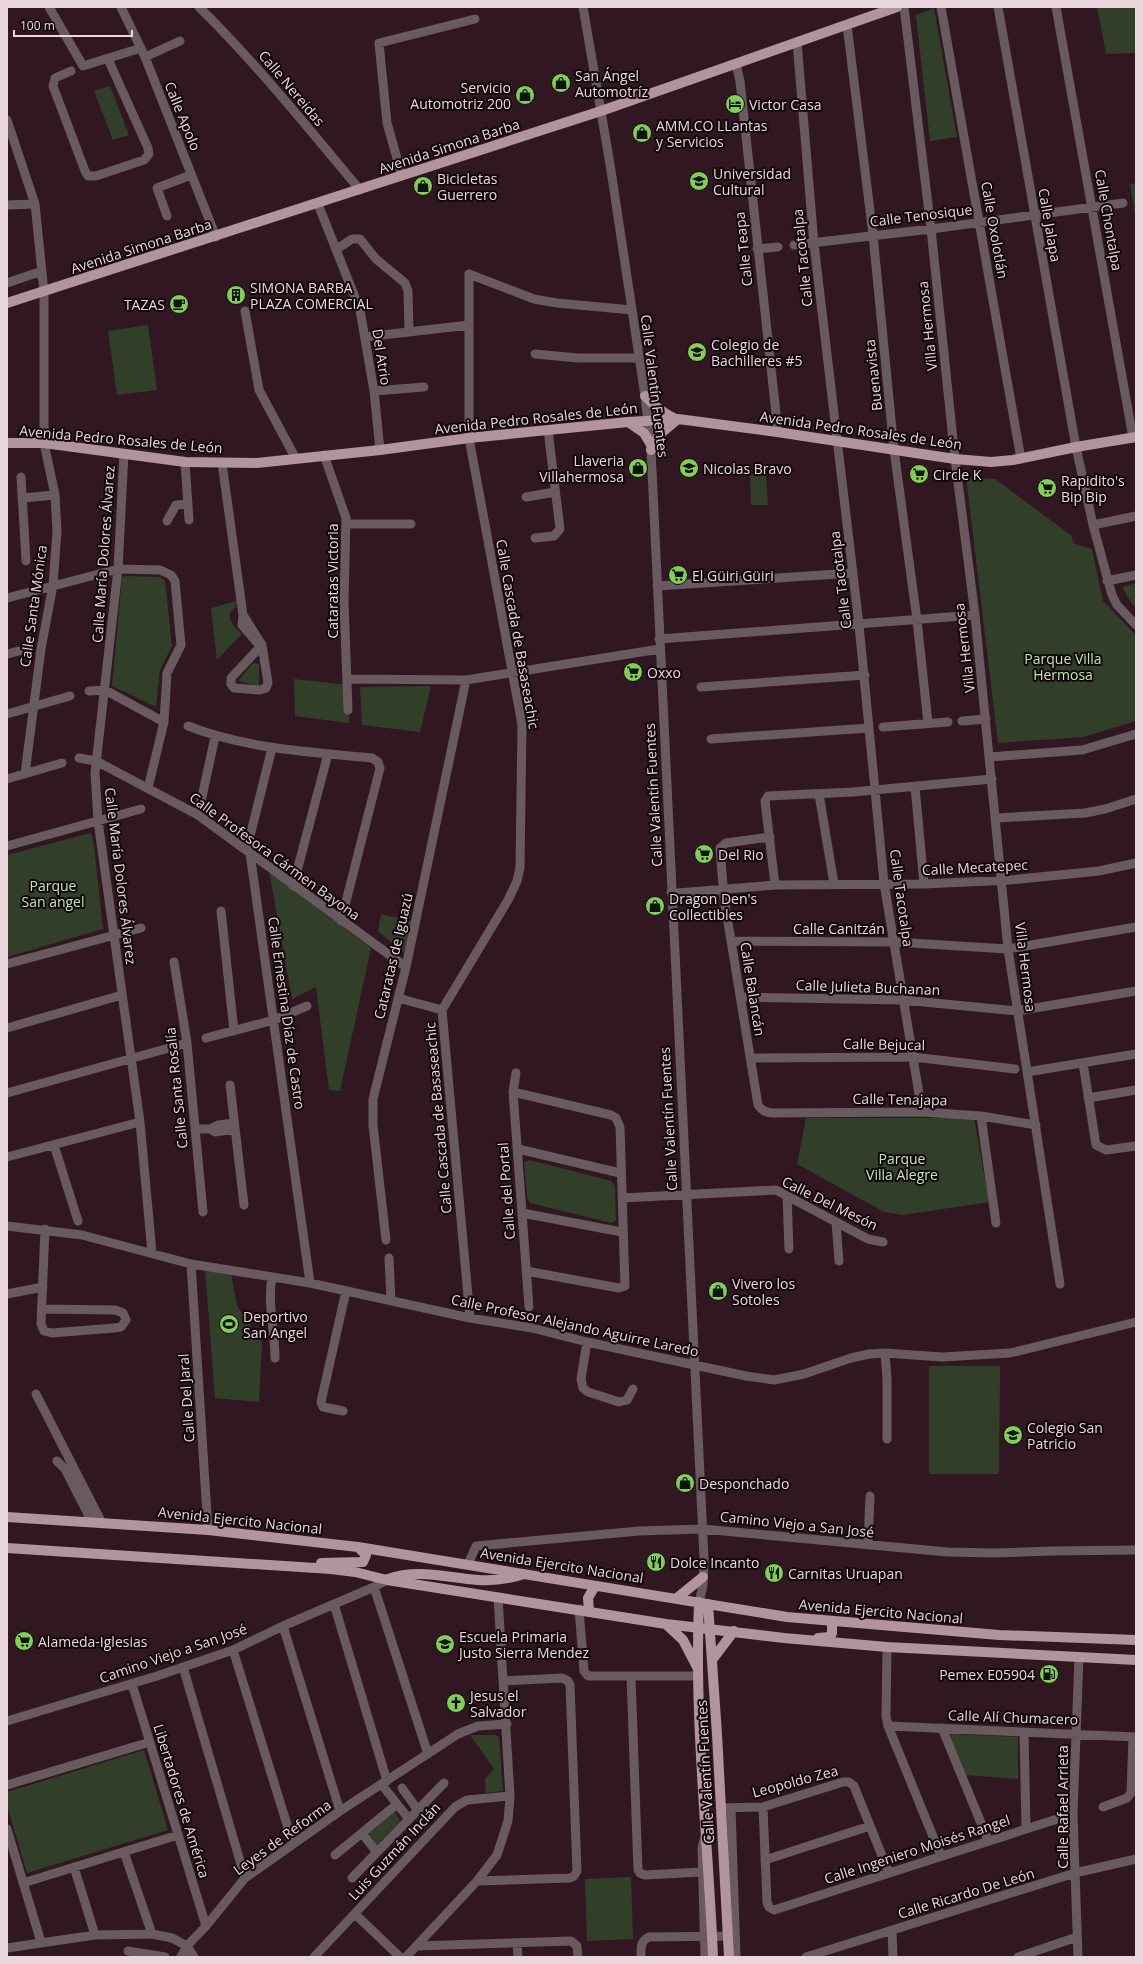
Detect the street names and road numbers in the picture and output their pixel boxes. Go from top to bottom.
street label: Calle Nereidas [255,46,330,130]
street label: Calle Apolo [161,79,205,153]
street label: Avenida Simona Barba [376,114,522,178]
street label: Calle Chontalpa [1091,168,1127,272]
street label: Calle Oxolotlán [977,180,1013,280]
street label: Calle Jalapa [1034,187,1066,263]
street label: Calle Tenosique [869,199,973,231]
street label: Calle Tacotalpa [787,208,817,308]
street label: Calle Teapa [730,211,756,287]
street label: Avenida Simona Barba [68,214,214,278]
street label: Villa Hermosa [913,280,941,372]
street label: Calle Valentín Fuentes [637,313,673,459]
street label: Del Atrio [368,328,396,386]
street label: Buenavista [860,338,886,412]
street label: Avenida Pedro Rosales de León [434,398,638,438]
street label: Avenida Pedro Rosales de León [759,406,963,454]
street label: Avenida Pedro Rosales de León [19,421,223,457]
street label: Calle María Dolores Álvarez [87,464,119,643]
street label: Cataratas Victoria [323,524,342,638]
street label: Calle Tacotalpa [825,530,855,630]
street label: Calle Cascada de Basaseachic [492,538,544,731]
street label: Calle Santa Mónica [15,544,51,668]
street label: Villa Hermosa [949,602,979,694]
street label: Calle Valentín Fuentes [640,722,666,867]
street label: Calle María Dolores Álvarez [101,787,141,966]
street label: Calle Profesora Cármen Bayona [186,788,364,924]
street label: Calle Tacotalpa [886,848,918,948]
street label: Calle Mecatepec [922,855,1029,879]
street label: Cataratas de Iguazú [369,891,417,1021]
street label: Calle Ernestina Díaz de Castro [264,915,310,1111]
street label: Calle Canitzán [793,919,885,938]
street label: Villa Hermosa [1011,921,1041,1013]
street label: Calle Balancán [736,941,770,1037]
street label: Calle Julieta Buchanan [795,975,941,999]
street label: Calle Cascada de Basaseachic [420,1021,456,1215]
street label: Calle Santa Rosalía [160,1026,192,1150]
street label: Calle Bejucal [843,1034,925,1054]
street label: Calle Valentín Fuentes [655,1046,681,1191]
street label: Calle Tenajapa [852,1089,948,1109]
street label: Calle del Portal [493,1142,519,1240]
street label: Calle Del Mesón [779,1172,881,1234]
street label: Calle Profesor Alejando Aguirre Laredo [449,1289,701,1361]
street label: Calle Del Jaral [173,1353,199,1443]
street label: Avenida Ejercito Nacional [157,1502,323,1538]
street label: Camino Viejo a San José [719,1506,875,1542]
street label: Avenida Ejercito Nacional [479,1543,645,1587]
street label: Avenida Ejercito Nacional [798,1594,964,1628]
street label: Camino Viejo a San José [97,1619,249,1687]
street label: Calle Valentín Fuentes [692,1699,718,1844]
street label: Calle Alí Chumacero [948,1705,1078,1729]
street label: Libertadores de América [150,1722,214,1880]
street label: Calle Rafael Arrieta [1053,1745,1072,1869]
street label: Leopoldo Zea [750,1760,840,1802]
street label: Leyes de Reforma [229,1795,335,1879]
street label: Luis Guzmán Inclán [344,1798,444,1904]
street label: Calle Ingeniero Moisés Rangel [822,1810,1012,1888]
street label: Calle Ricardo De León [895,1863,1037,1923]

